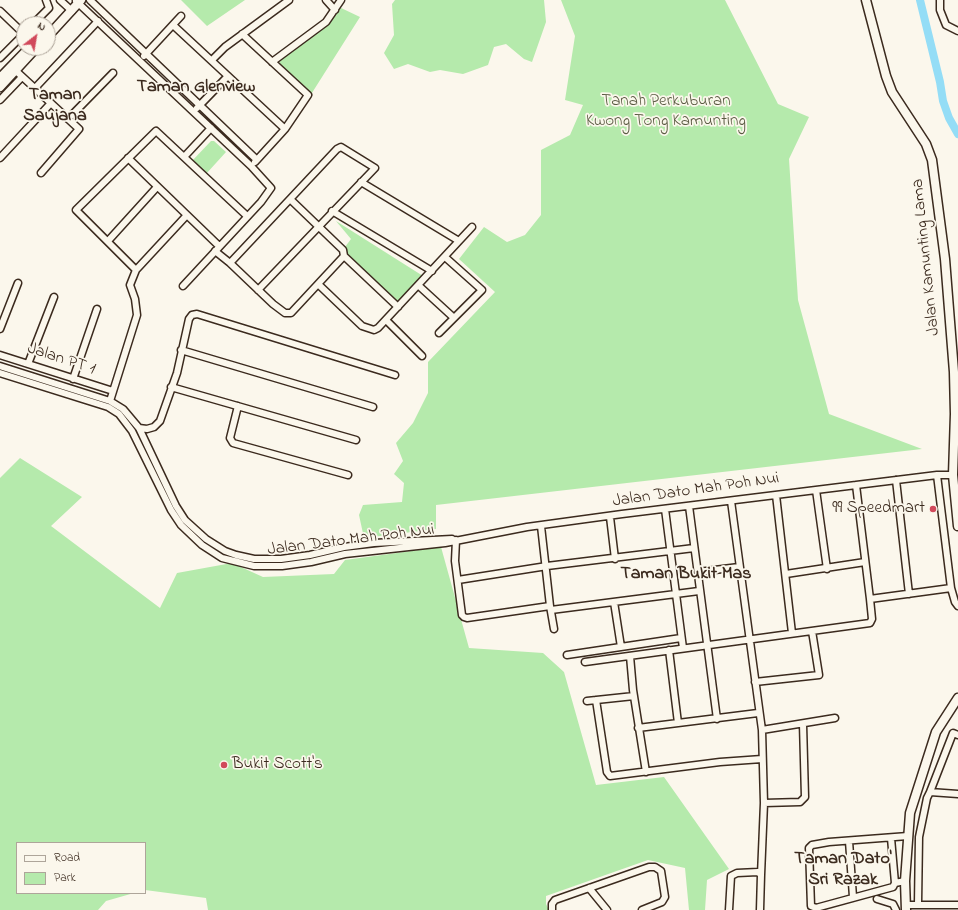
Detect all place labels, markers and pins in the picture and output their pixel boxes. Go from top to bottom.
place label: 99 Speedmart [832,499,925,519]
marker: 99 Speedmart [928,504,938,514]
place label: Bukit Scott's [232,755,323,775]
marker: Bukit Scott's [219,760,229,770]

